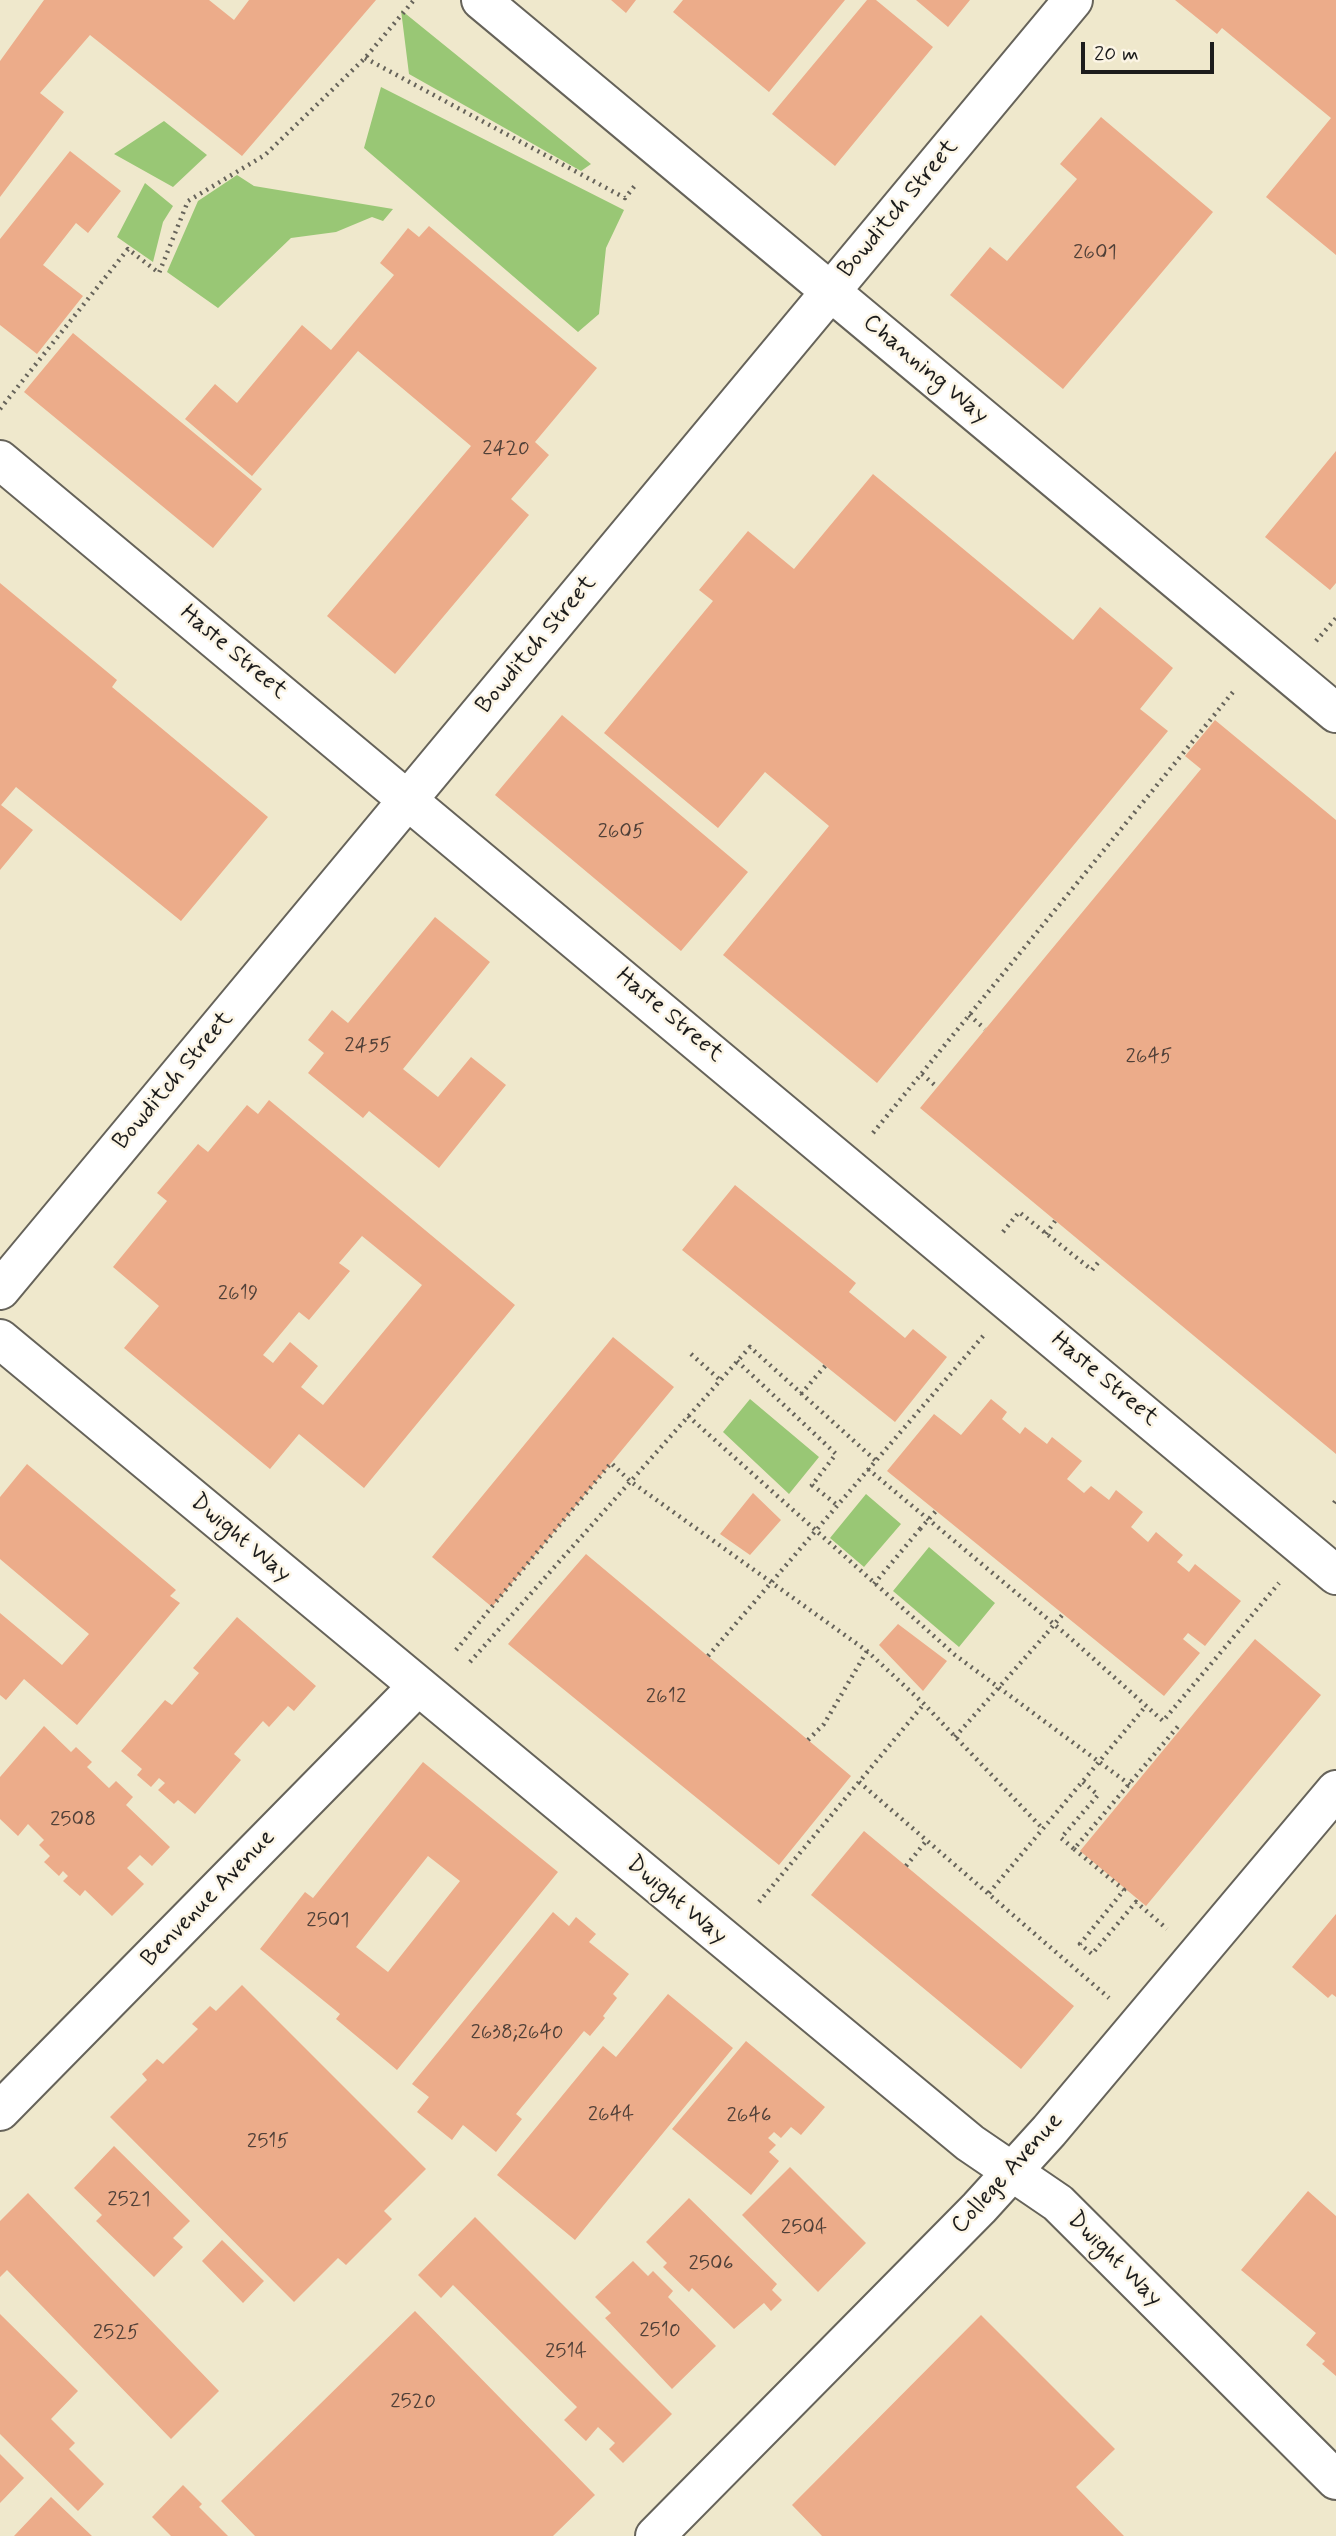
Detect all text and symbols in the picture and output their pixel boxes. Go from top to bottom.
scale bar [1084,28,1217,72]
text: 20 m [1094,40,1139,68]
street label: Bowditch Street [833,134,965,284]
house number: 2601 [1073,241,1117,267]
street label: Channing Way [856,309,994,431]
house number: 2420 [482,437,530,463]
street label: Bowditch Street [471,570,603,720]
street label: Haste Street [173,600,293,706]
house number: 2605 [597,820,645,846]
street label: Haste Street [609,963,729,1069]
street label: Bowditch Street [108,1006,240,1156]
house number: 2455 [344,1034,392,1060]
house number: 2645 [1126,1045,1172,1071]
house number: 2619 [218,1282,258,1308]
street label: Haste Street [1044,1327,1164,1433]
street label: Dwight Way [184,1488,296,1590]
house number: 2612 [646,1685,686,1711]
house number: 2508 [50,1808,96,1834]
street label: Benvenue Avenue [136,1824,282,1974]
street label: Dwight Way [620,1850,732,1952]
house number: 2501 [306,1909,350,1935]
house number: 2638;2640 [470,2021,564,2047]
house number: 2644 [588,2103,634,2129]
house number: 2646 [726,2104,772,2130]
street label: College Avenue [946,2108,1070,2240]
house number: 2515 [247,2130,289,2156]
house number: 2521 [107,2188,151,2214]
street label: Dwight Way [1060,2206,1168,2314]
house number: 2504 [781,2216,827,2242]
house number: 2506 [689,2252,733,2278]
house number: 2510 [639,2319,681,2345]
house number: 2525 [93,2321,139,2347]
house number: 2514 [545,2340,587,2366]
house number: 2520 [390,2390,436,2416]

